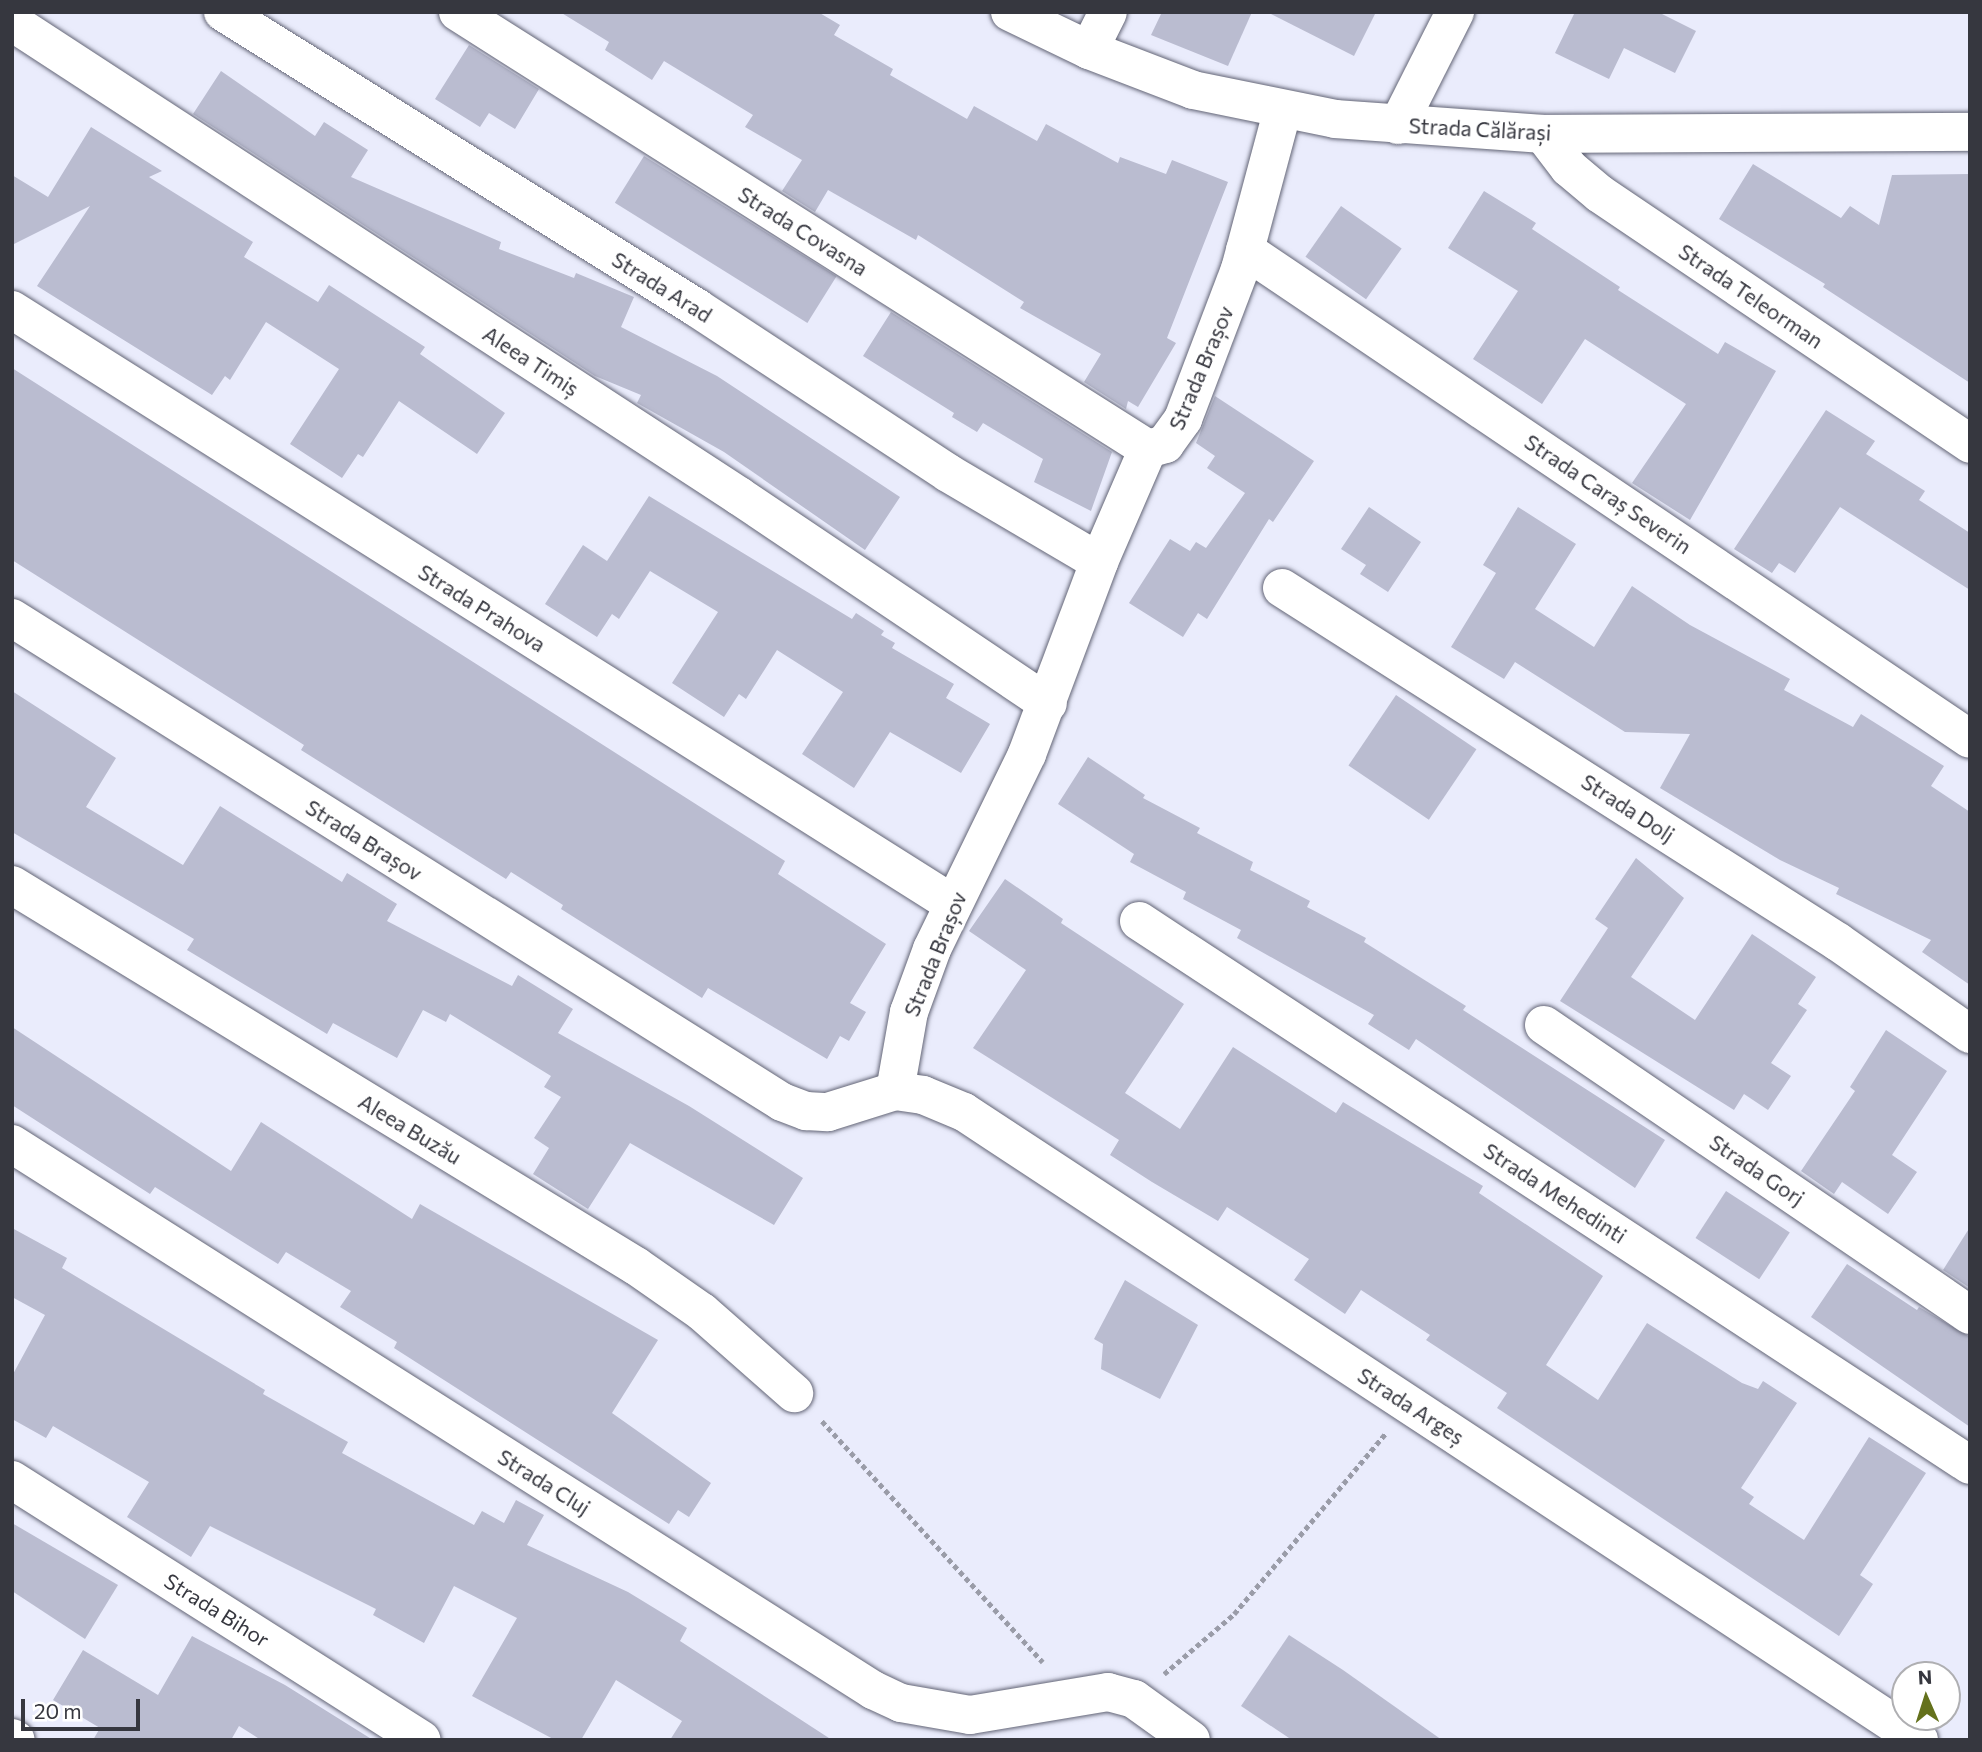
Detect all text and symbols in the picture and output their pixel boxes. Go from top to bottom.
street label: Strada Călărași [1408,113,1552,145]
street label: Strada Covasna [734,181,872,281]
street label: Strada Teleorman [1674,238,1828,354]
street label: Strada Arad [607,246,717,328]
street label: Strada Brașov [1164,302,1238,434]
street label: Aleea Timiș [478,321,584,401]
street label: Strada Caraș Severin [1520,429,1696,559]
street label: Strada Prahova [414,559,550,657]
street label: Strada Dolj [1577,769,1679,847]
street label: Strada Brașov [301,794,427,886]
street label: Strada Brașov [899,888,971,1020]
street label: Aleea Buzău [354,1089,466,1169]
street label: Strada Gorj [1705,1129,1809,1211]
street label: Strada Mehedinti [1479,1138,1631,1248]
street label: Strada Argeș [1353,1362,1469,1450]
street label: Strada Cluj [493,1444,595,1520]
street label: Strada Bihor [160,1568,274,1652]
north arrow [1891,1661,1961,1731]
text: N [1917,1665,1933,1688]
scale bar [24,1686,144,1730]
text: 20 m [34,1698,82,1723]

